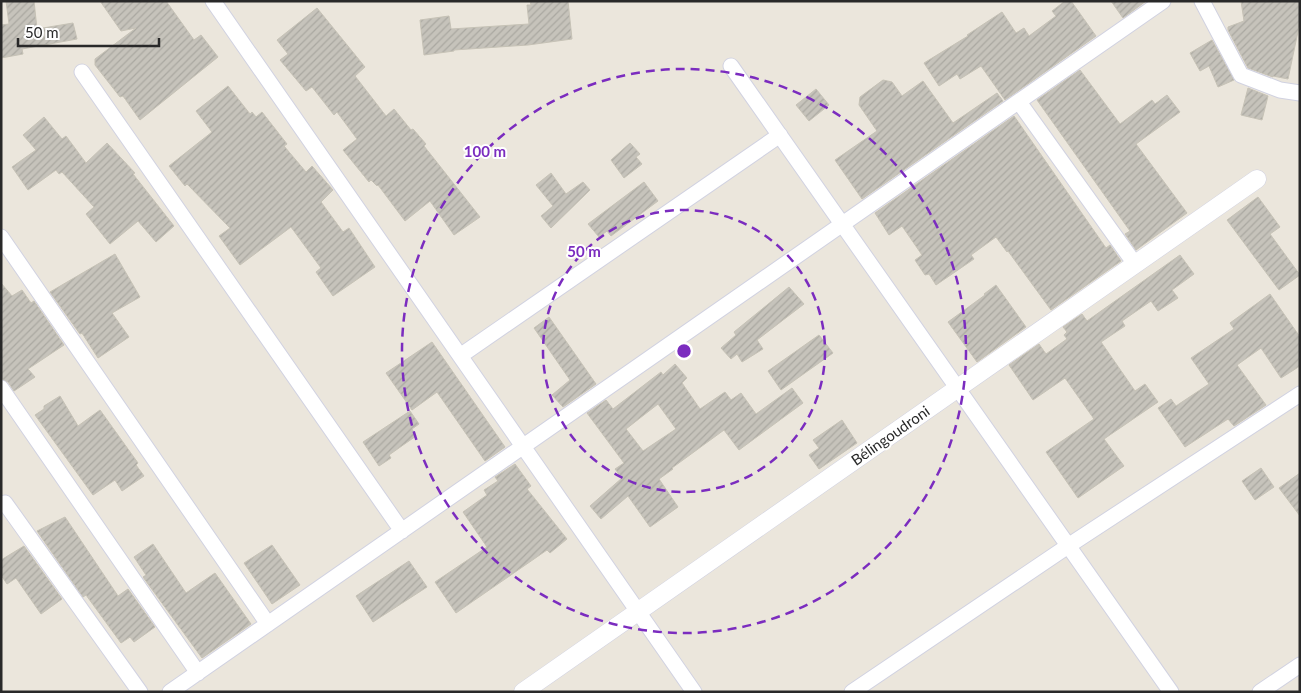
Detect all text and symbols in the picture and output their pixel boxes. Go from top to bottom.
scale bar [18,15,159,47]
text: 50 m [25,23,59,41]
text: 100 m [464,142,506,160]
text: 50 m [567,242,601,260]
centre of rings [675,342,693,360]
street label: Bélingoudroni [847,401,933,469]

